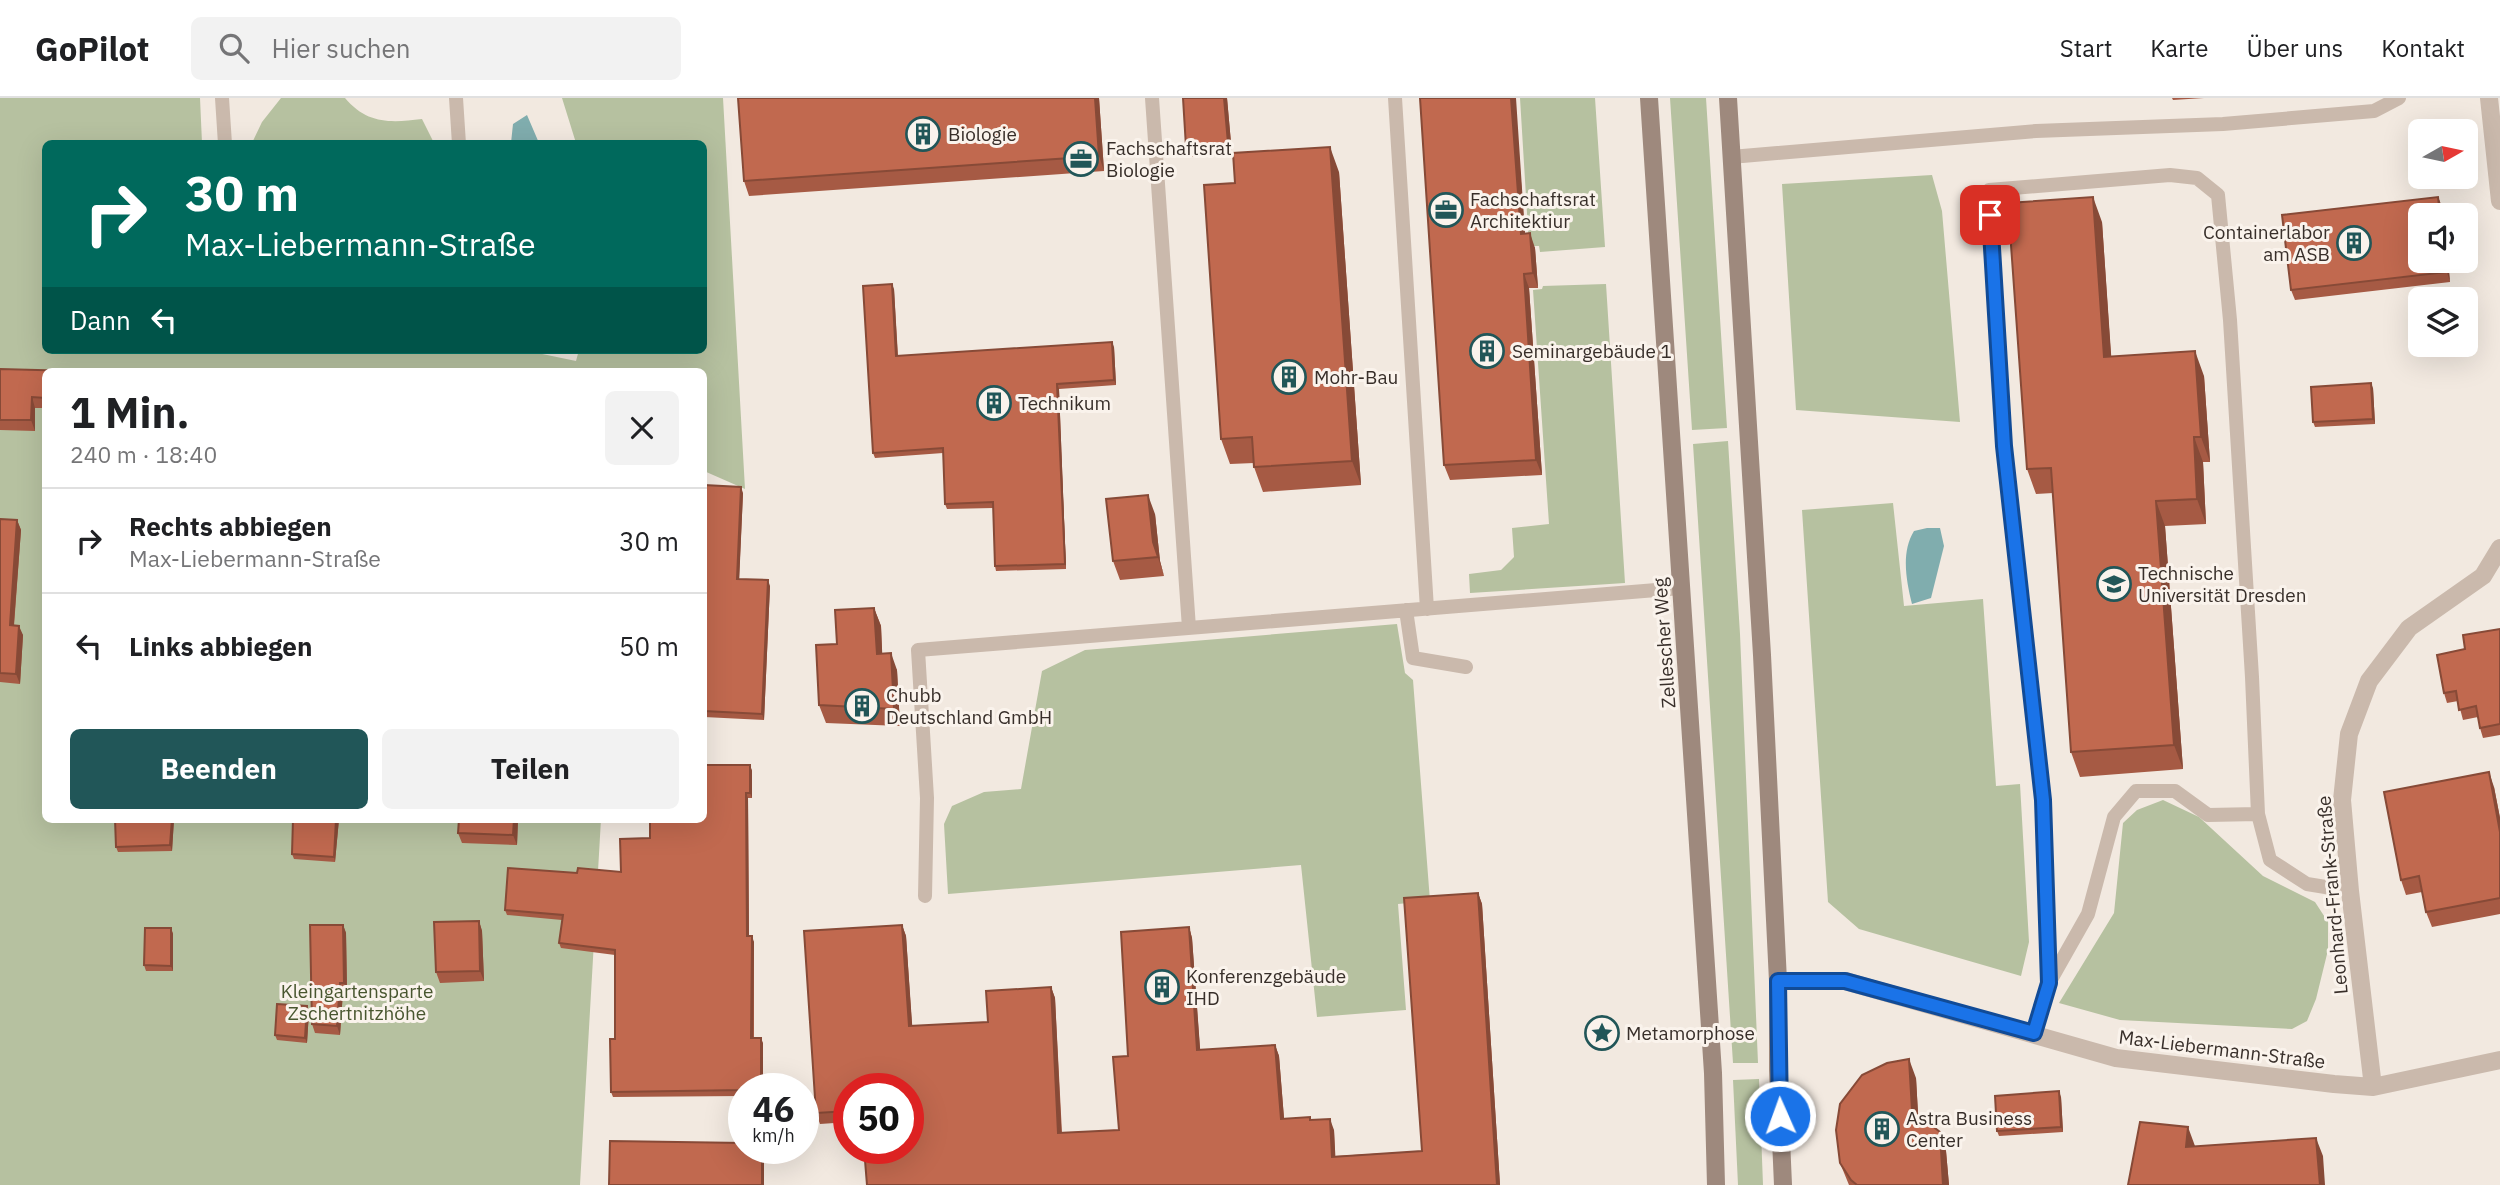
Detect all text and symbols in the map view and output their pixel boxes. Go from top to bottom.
search box [191,17,681,80]
text: GoPilot [35,27,149,70]
icon: search [215,29,253,67]
text: Hier suchen [271,31,411,65]
text: Start [2060,32,2112,64]
text: Karte [2150,32,2208,64]
text: Über uns [2246,32,2343,64]
text: Kontakt [2381,32,2465,64]
building icon: Biologie [904,115,942,153]
north arrow [2408,119,2478,189]
map controls [2408,119,2478,357]
place label: Biologie [948,122,1017,146]
place label: Fachschaftsrat Biologie [1106,136,1232,182]
office icon: Fachschaftsrat Biologie [1062,140,1100,178]
text: 30 m [185,161,299,224]
icon: right [70,168,161,259]
pin [1960,185,2020,245]
place label: Fachschaftsrat Architektiur [1470,187,1596,233]
office icon: Fachschaftsrat Architektiur [1427,191,1465,229]
icon: arrive [1971,196,2009,234]
button: sound [2408,203,2478,273]
place label: Containerlabor am ASB [2203,220,2330,266]
text: Max-Liebermann-Straße [185,223,536,265]
building icon: Containerlabor am ASB [2335,224,2373,262]
button: layers [2408,287,2478,357]
icon: left [145,301,183,339]
text: Dann [70,303,131,337]
building icon: Seminargebäude 1 [1468,332,1506,370]
place label: Seminargebäude 1 [1512,339,1672,363]
building icon: Mohr-Bau [1270,358,1308,396]
place label: Mohr-Bau [1314,365,1398,389]
building icon: Technikum [975,384,1013,422]
text: 1 Min. [70,385,190,440]
button: close [605,391,679,465]
place label: Technikum [1018,391,1111,415]
text: 240 m · 18:40 [70,439,217,469]
text: Rechts abbiegen [129,509,332,543]
icon: right [70,522,108,560]
text: 30 m [619,524,679,558]
text: Max-Liebermann-Straße [129,543,381,573]
place label: Technische Universität Dresden [2138,561,2307,607]
school or university icon: Technische Universität Dresden [2095,565,2133,603]
street label: Zellescher Weg [1647,577,1681,709]
icon: left [70,627,108,665]
text: Links abbiegen [129,629,312,663]
text: 50 m [619,629,679,663]
place label: Chubb Deutschland GmbH [886,683,1052,729]
building icon: Chubb Deutschland GmbH [843,687,881,725]
button: Beenden [70,729,368,809]
button: Teilen [382,729,679,809]
street label: Leonhard-Frank-Straße [2311,795,2353,995]
place label: Konferenzgebäude IHD [1186,964,1346,1010]
building icon: Konferenzgebäude IHD [1143,968,1181,1006]
park label: Kleingartensparte Zschertnitzhöhe [281,979,433,1025]
place icon: Metamorphose [1583,1014,1621,1052]
place label: Metamorphose [1626,1021,1755,1045]
street label: Max-Liebermann-Straße [2117,1024,2327,1074]
speed limit sign: 50 [833,1073,924,1164]
position arrow [1743,1079,1817,1153]
text: 46 [752,1086,795,1132]
place label: Astra Business Center [1906,1106,2032,1152]
building icon: Astra Business Center [1863,1110,1901,1148]
text: km/h [752,1124,795,1147]

